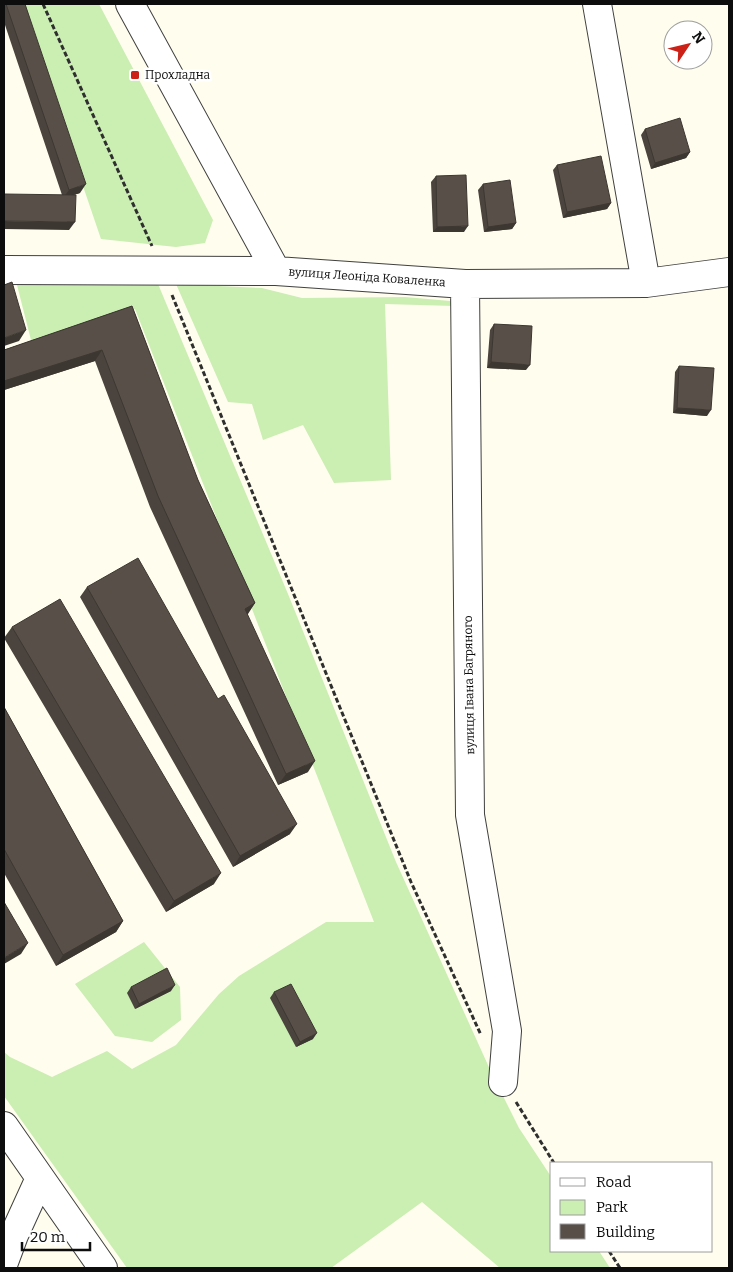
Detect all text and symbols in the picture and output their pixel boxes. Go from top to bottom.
north arrow [663,20,713,70]
text: N [688,29,708,47]
place label: Прохладна [145,68,211,82]
marker: Прохладна [129,69,141,81]
street label: вулиця Леоніда Коваленка [288,265,446,290]
street label: вулиця Івана Багряного [461,615,477,755]
legend [550,1162,713,1252]
text: Road [596,1173,631,1191]
text: Park [596,1198,628,1216]
scale bar [22,1220,90,1252]
text: Building [596,1223,655,1241]
text: 20 m [30,1228,66,1246]

